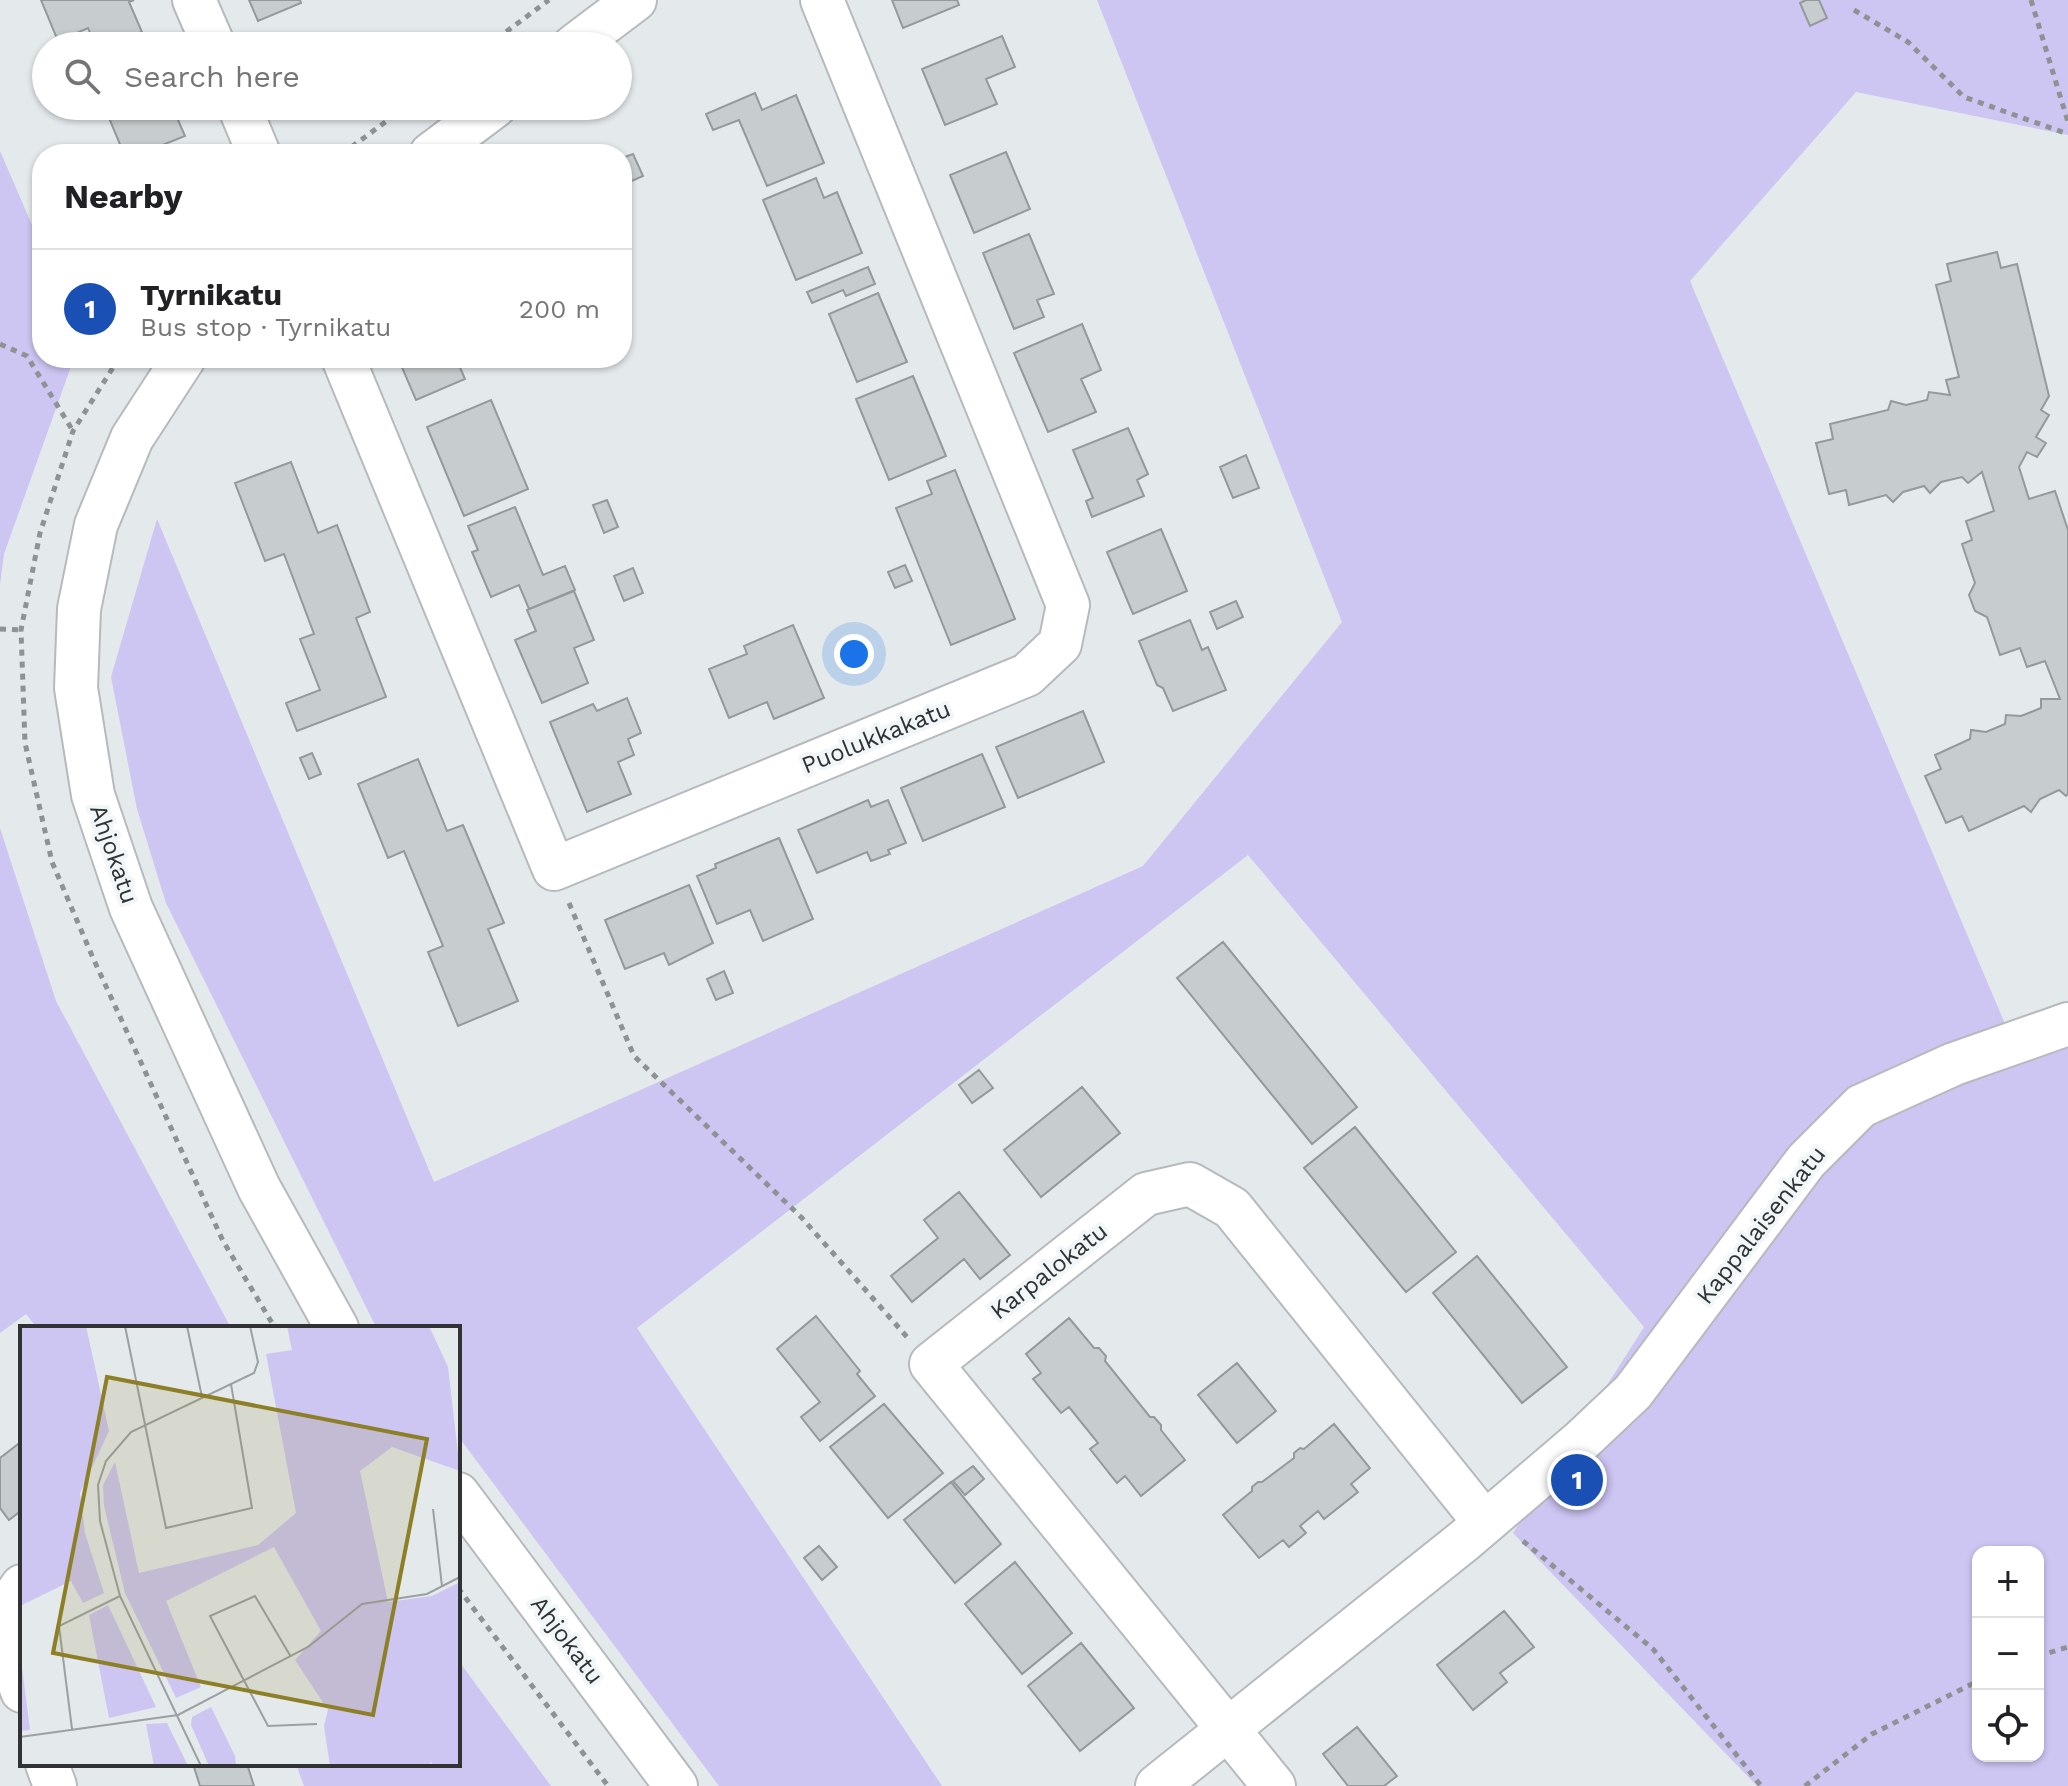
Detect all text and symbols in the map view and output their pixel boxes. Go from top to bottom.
search box [32,32,632,120]
icon: search [60,54,104,98]
text: Search here [124,59,300,94]
text: Nearby [64,176,183,216]
text: Tyrnikatu [140,277,282,312]
text: 1 [84,294,96,324]
text: 200 m [519,294,600,324]
text: Bus stop · Tyrnikatu [140,312,391,342]
your location [834,634,874,674]
street label: Puolukkakatu [798,694,954,780]
street label: Ahjokatu [84,801,144,907]
street label: Kappalaisenkatu [1691,1140,1831,1310]
street label: Karpalokatu [985,1217,1113,1325]
inset map [20,1326,460,1766]
pin: 1 [1551,1450,1603,1510]
map controls [1972,1546,2044,1762]
button: + [1972,1546,2044,1618]
street label: Ahjokatu [525,1591,609,1689]
button: − [1972,1618,2044,1690]
button: locate [1972,1690,2044,1762]

